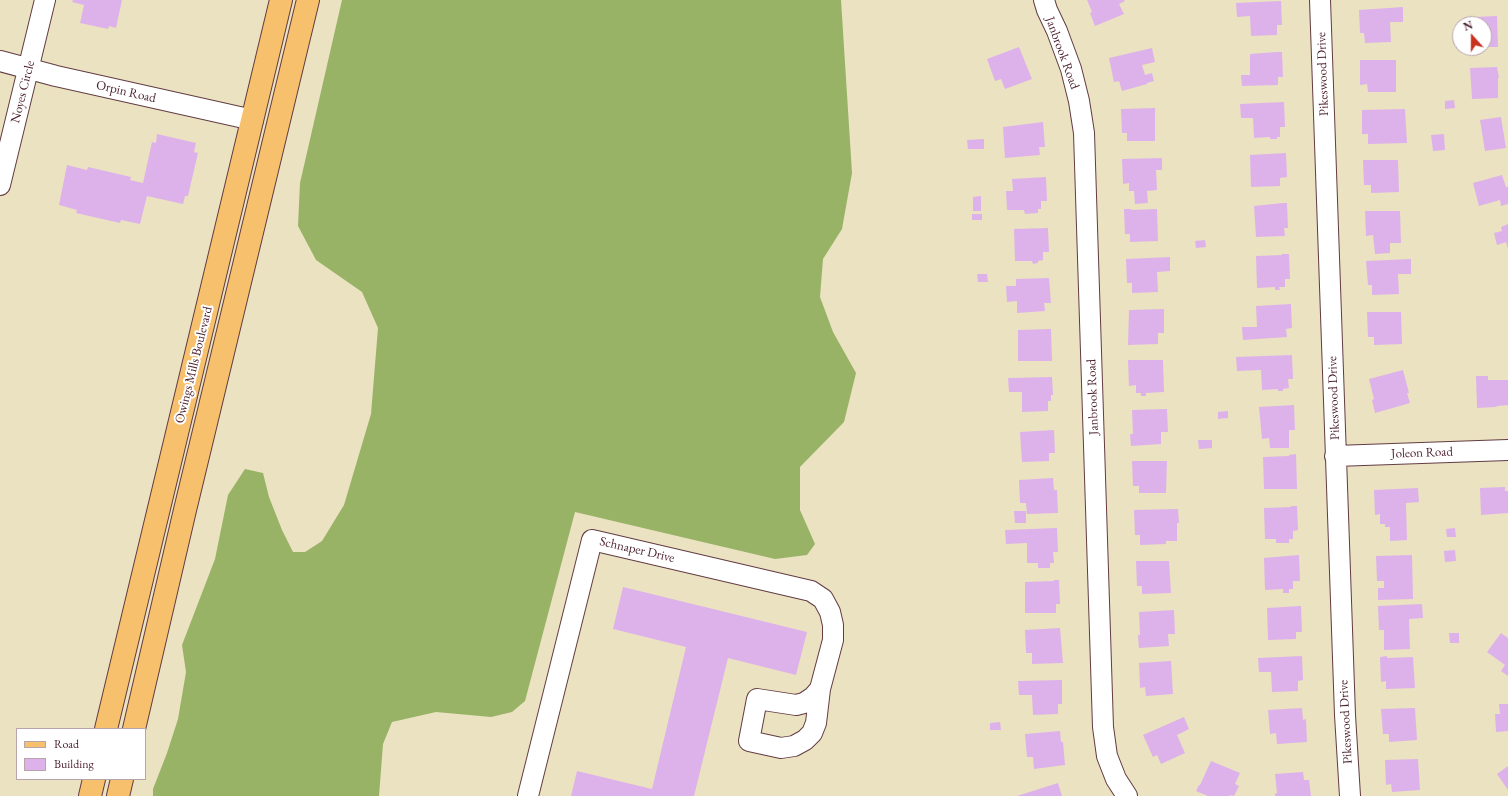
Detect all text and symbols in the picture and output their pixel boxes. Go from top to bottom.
street label: Janbrook Road [1042,15,1082,91]
north arrow [1452,16,1492,56]
text: N [1461,18,1475,34]
street label: Pikeswood Drive [1314,32,1332,116]
street label: Noyes Circle [8,59,38,125]
street label: Orpin Road [95,78,157,106]
street label: Owings Mills Boulevard [172,305,216,425]
street label: Pikeswood Drive [1325,356,1343,440]
street label: Janbrook Road [1084,359,1102,435]
street label: Joleon Road [1391,444,1453,462]
street label: Schnaper Drive [598,534,676,566]
street label: Pikeswood Drive [1336,680,1356,764]
legend [16,728,146,780]
text: Road [54,736,79,752]
text: Building [54,756,94,772]

